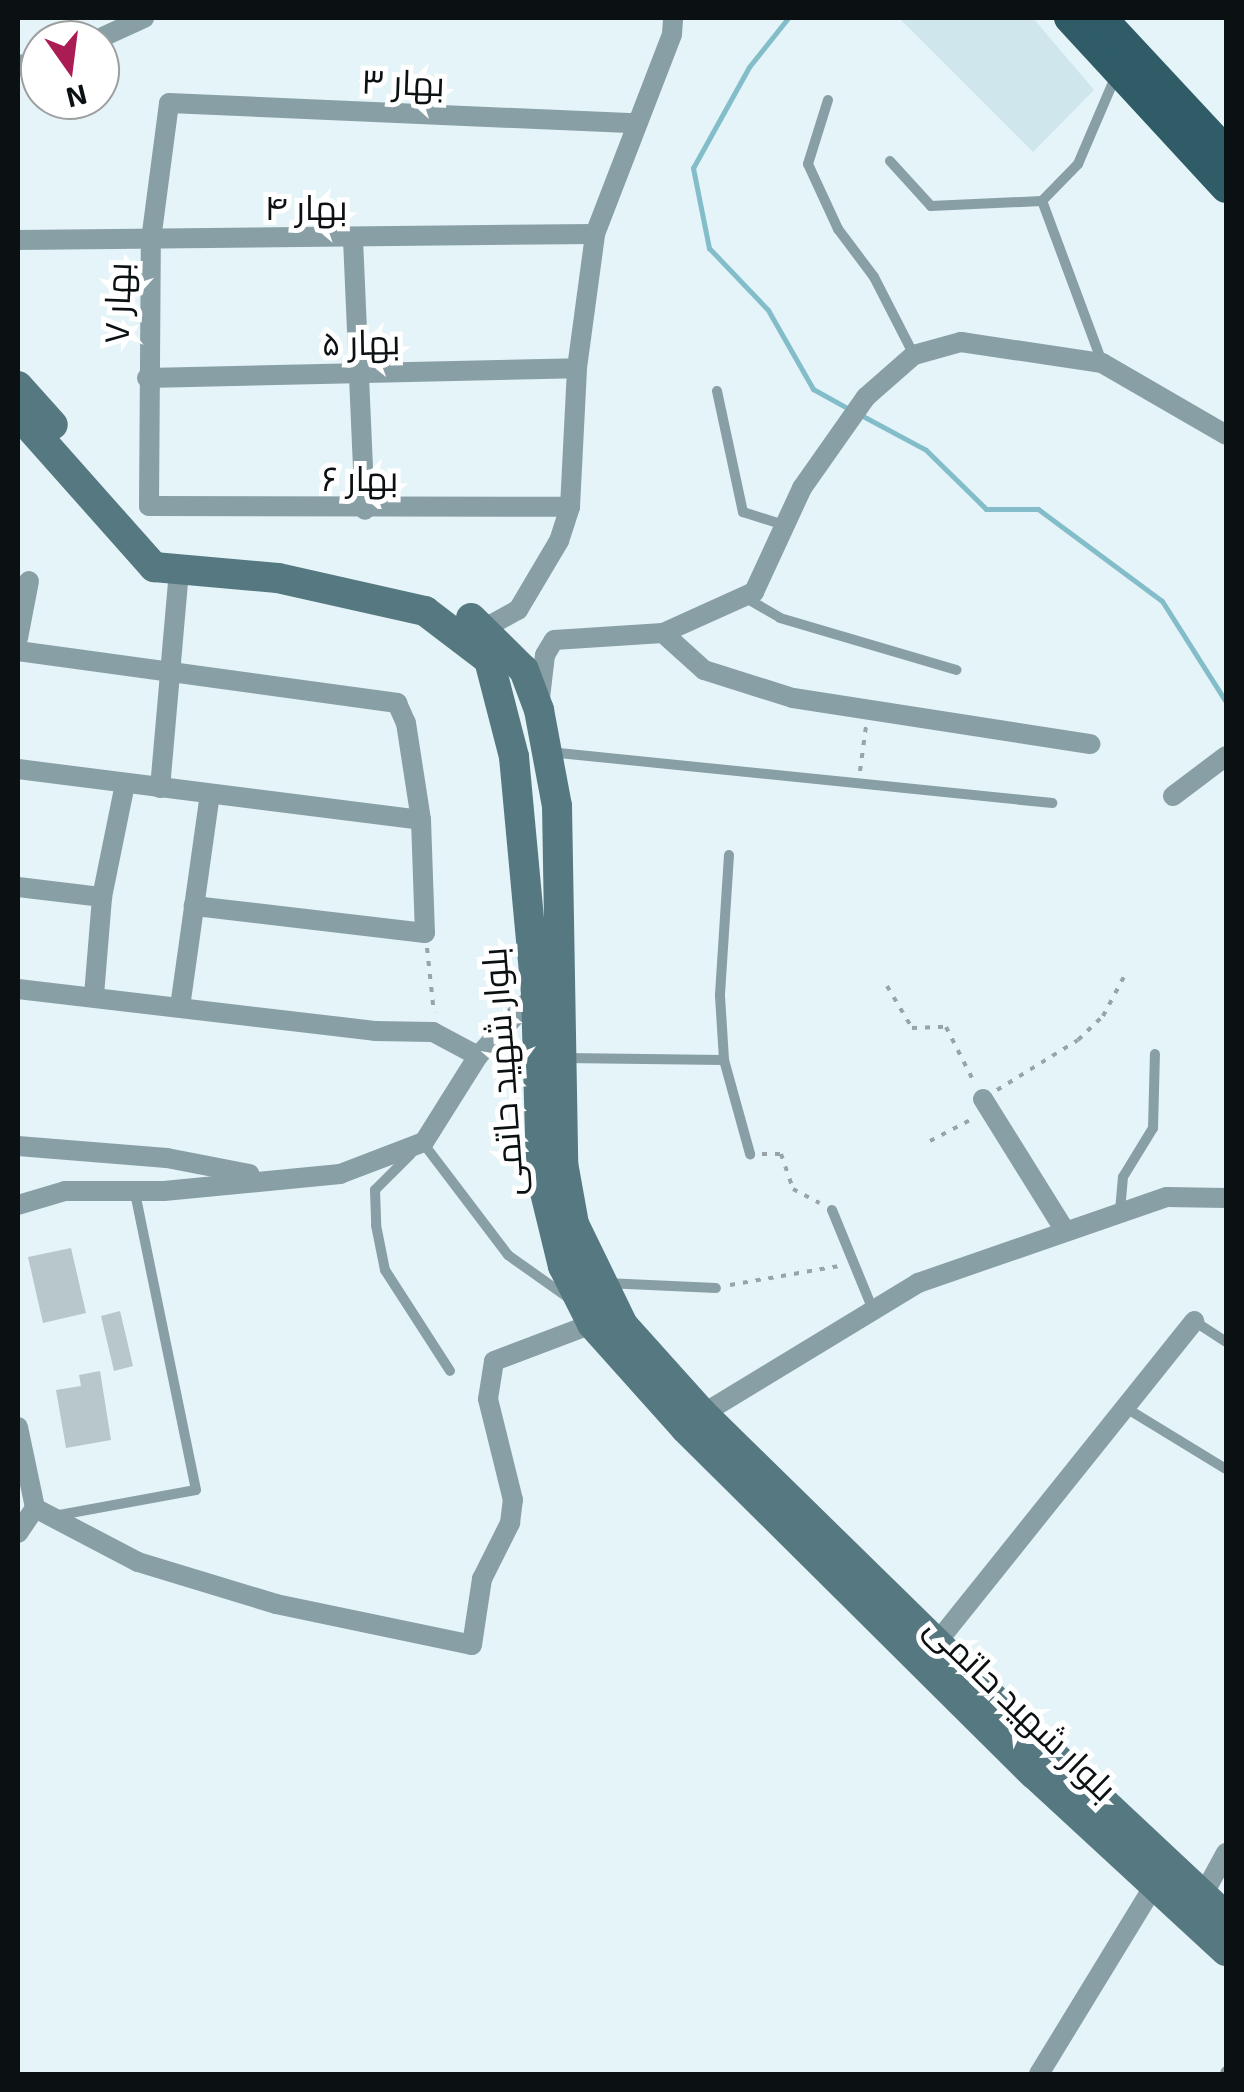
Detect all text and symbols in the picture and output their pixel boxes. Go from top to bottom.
north arrow [20,20,120,120]
street label: بهار ۳ [361,59,445,103]
text: N [63,78,91,116]
street label: بهار ۴ [264,185,348,227]
street label: بهار ۷ [94,261,138,345]
street label: بهار ۵ [321,319,401,363]
street label: بهار ۶ [322,456,398,498]
street label: بلوار شهید حاتمی [471,946,531,1198]
street label: بلوار شهید حاتمی [918,1605,1126,1809]

